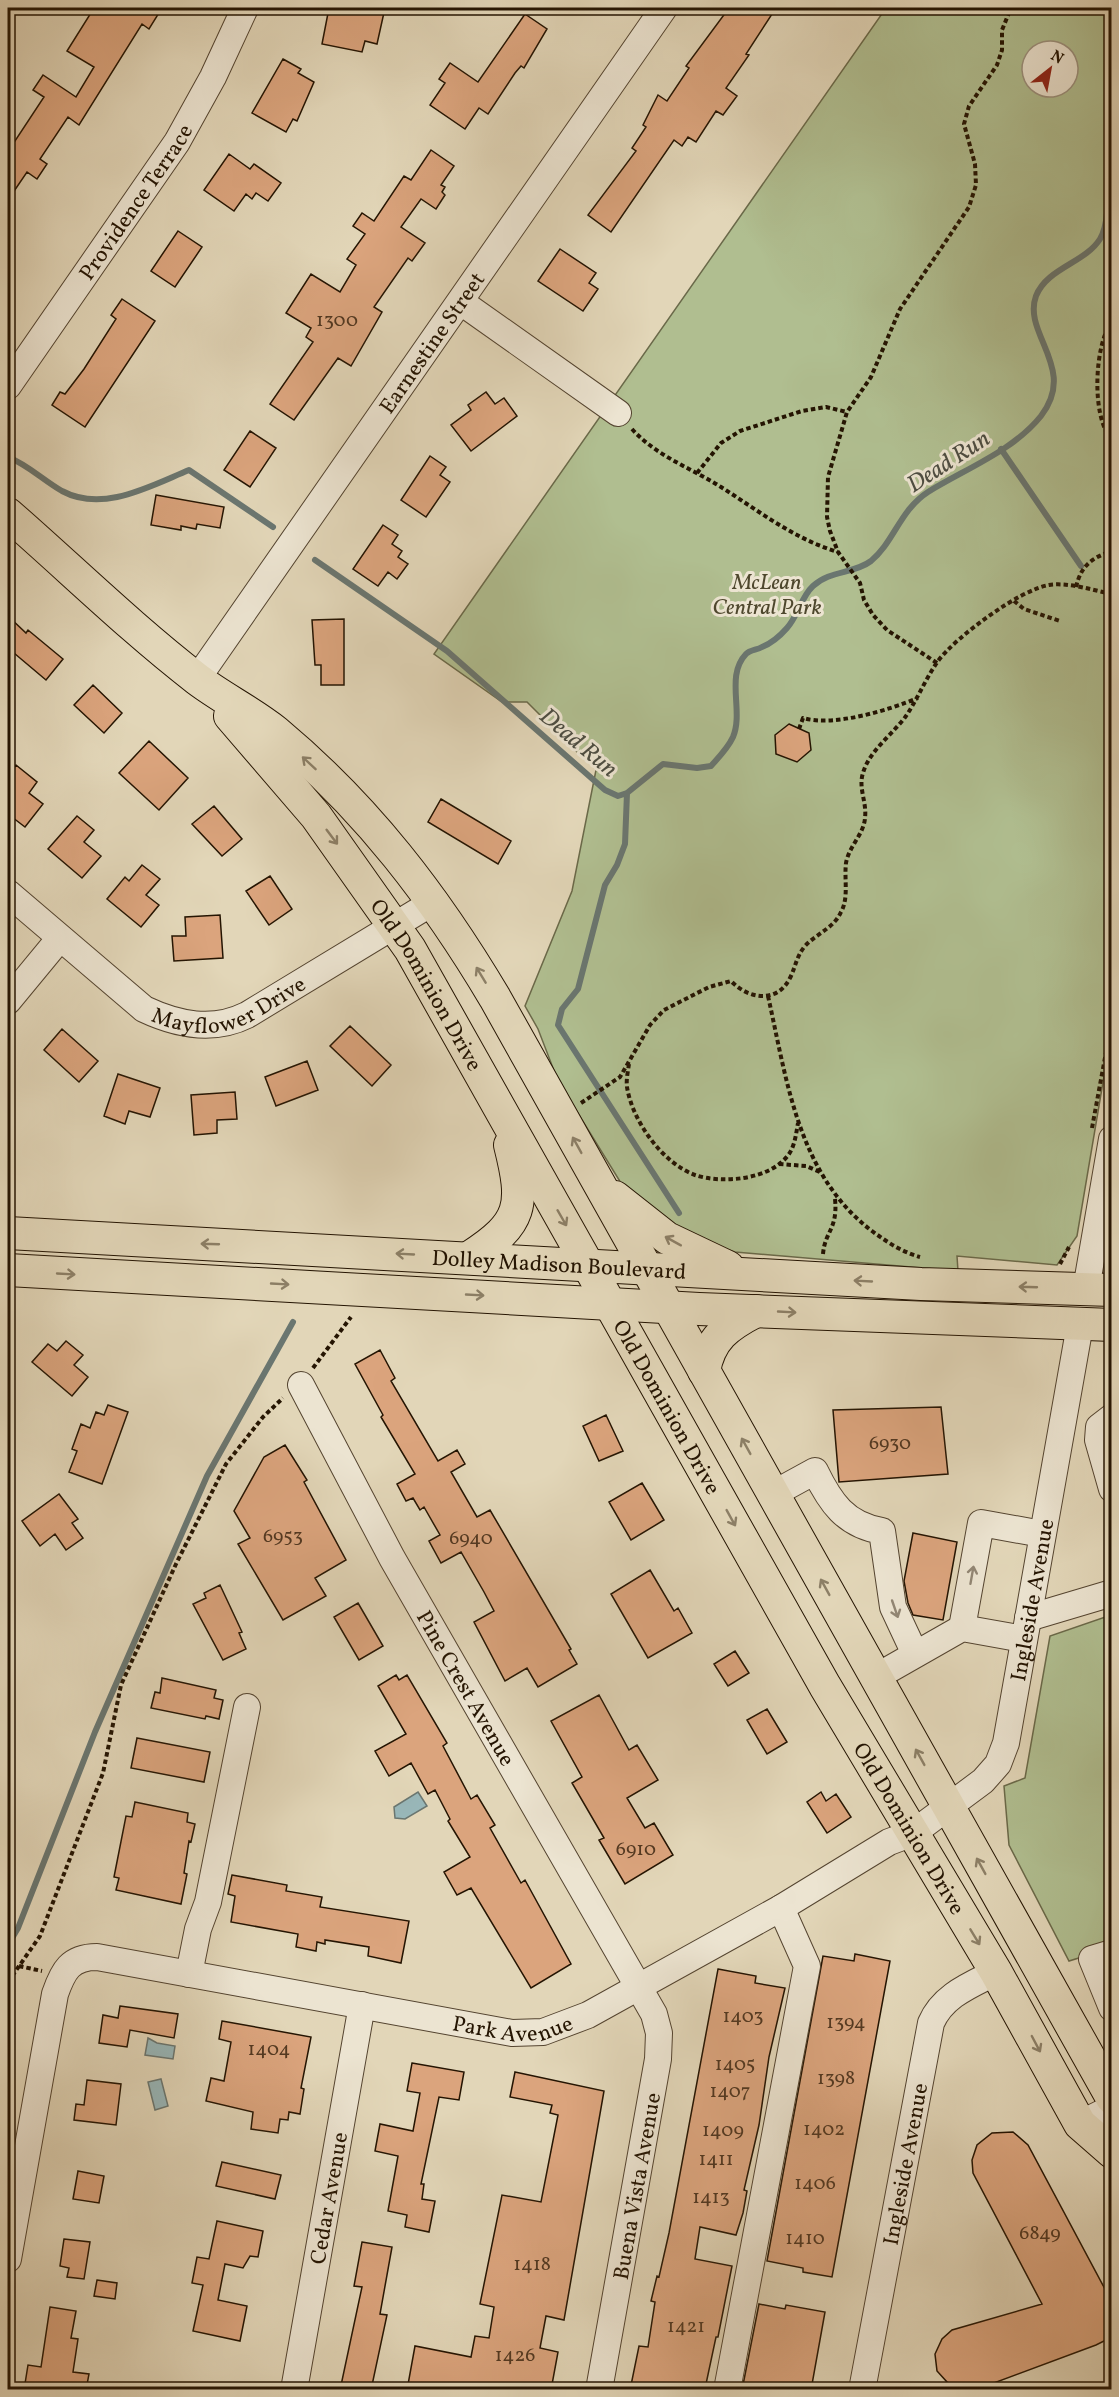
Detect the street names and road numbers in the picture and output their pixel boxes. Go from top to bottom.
street label: Providence Terrace [73,119,202,287]
street label: Earnestine Street [373,267,494,421]
street label: Old Dominion Drive [361,893,489,1077]
street label: Mayflower Drive [147,970,312,1043]
street label: Dolley Madison Boulevard [431,1244,687,1289]
street label: Old Dominion Drive [604,1315,727,1501]
street label: Ingleside Avenue [1004,1517,1063,1684]
street label: Pine Crest Avenue [407,1605,521,1772]
street label: Old Dominion Drive [844,1737,971,1921]
street label: Park Avenue [450,2009,578,2051]
street label: Ingleside Avenue [877,2081,937,2248]
street label: Buena Vista Avenue [607,2090,670,2282]
street label: Cedar Avenue [303,2130,357,2267]

